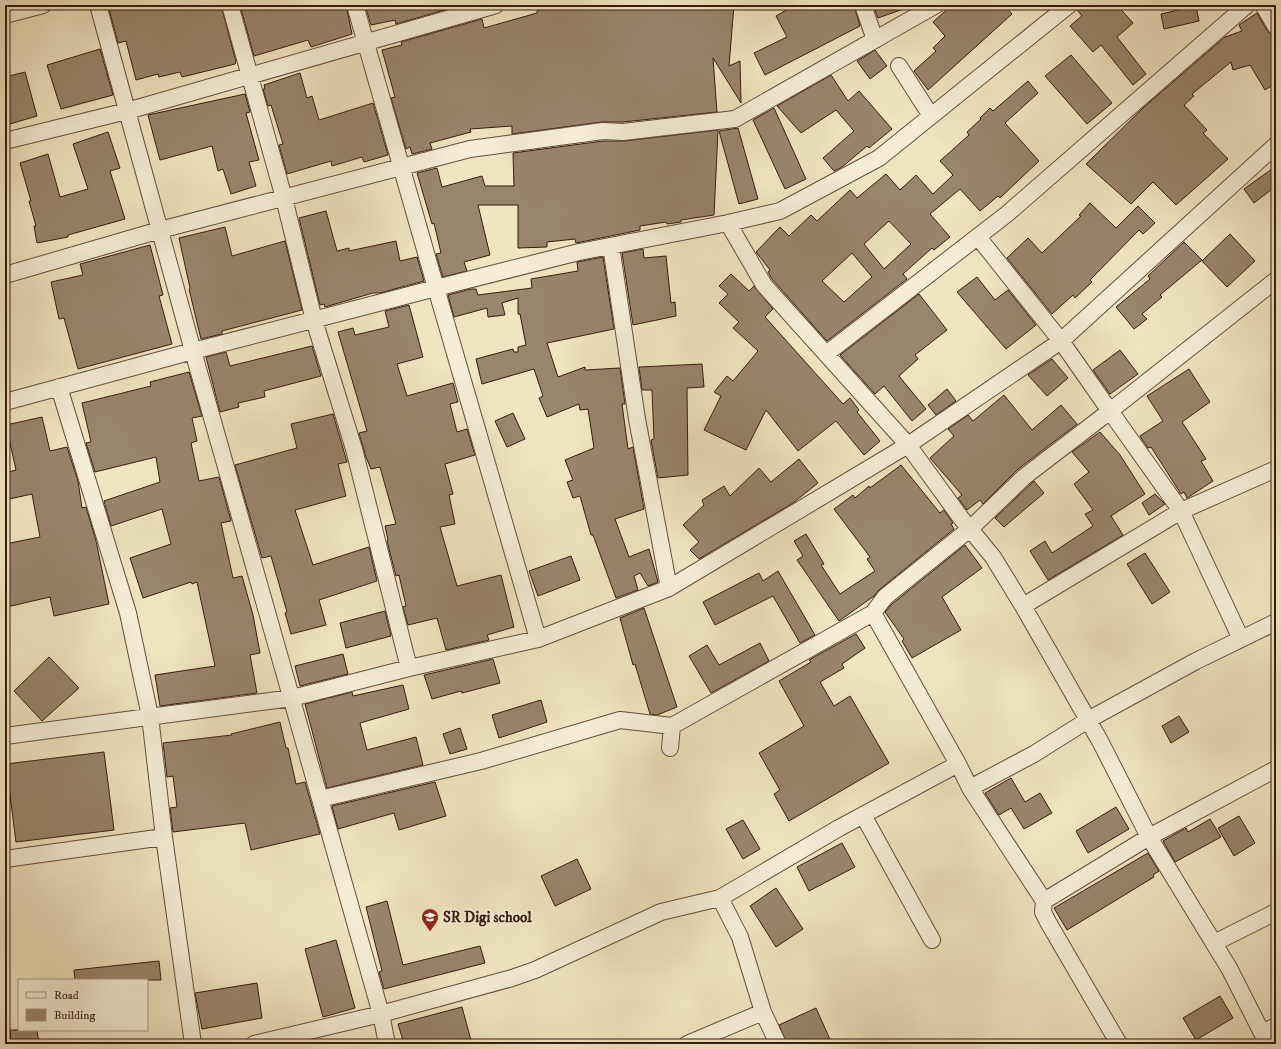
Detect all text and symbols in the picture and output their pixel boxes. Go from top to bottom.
school or university icon: SR Digi school [420,907,440,932]
place label: SR Digi school [443,908,532,927]
legend [18,979,148,1031]
text: Road [54,988,79,1003]
text: Building [54,1008,95,1023]

